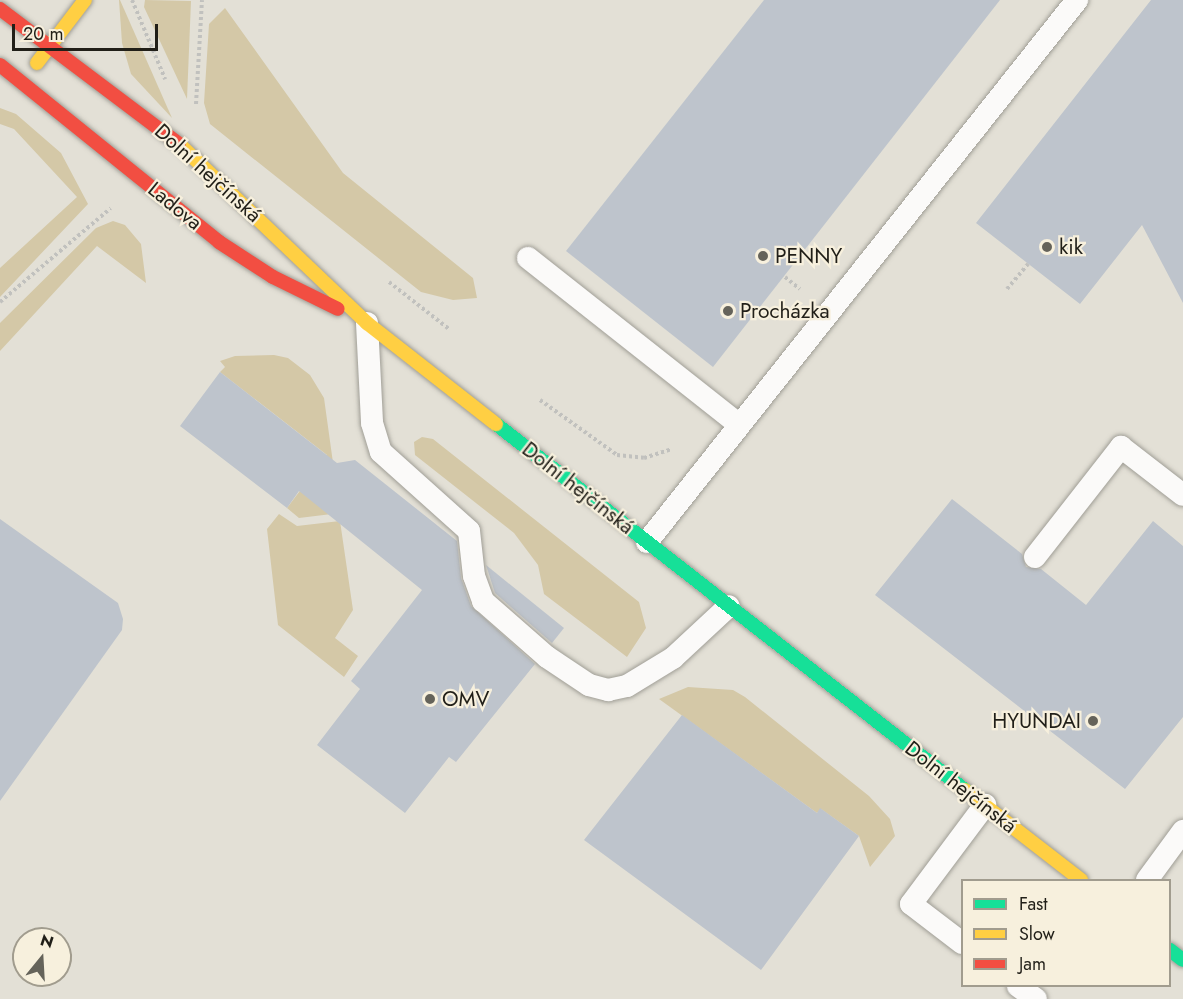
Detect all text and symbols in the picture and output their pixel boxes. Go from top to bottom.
scale bar [15,12,160,50]
text: 20 m [23,21,63,47]
street label: Dolní hejčínská [149,119,267,227]
street label: Ladova [143,177,207,235]
place label: kik [1059,234,1083,260]
marker: kik [1040,240,1054,254]
place label: PENNY [775,243,842,269]
marker: PENNY [756,249,770,263]
place label: Procházka [740,298,830,324]
marker: Procházka [721,304,735,318]
street label: Dolní hejčínská [517,437,639,539]
place label: OMV [442,686,489,712]
marker: OMV [423,692,437,706]
place label: HYUNDAI [992,708,1081,734]
marker: HYUNDAI [1086,714,1100,728]
street label: Dolní hejčínská [900,736,1022,838]
legend [961,879,1171,987]
text: Fast [1019,891,1048,917]
text: Slow [1019,921,1055,947]
north arrow [12,927,72,987]
text: N [37,928,57,954]
text: Jam [1019,951,1046,977]

